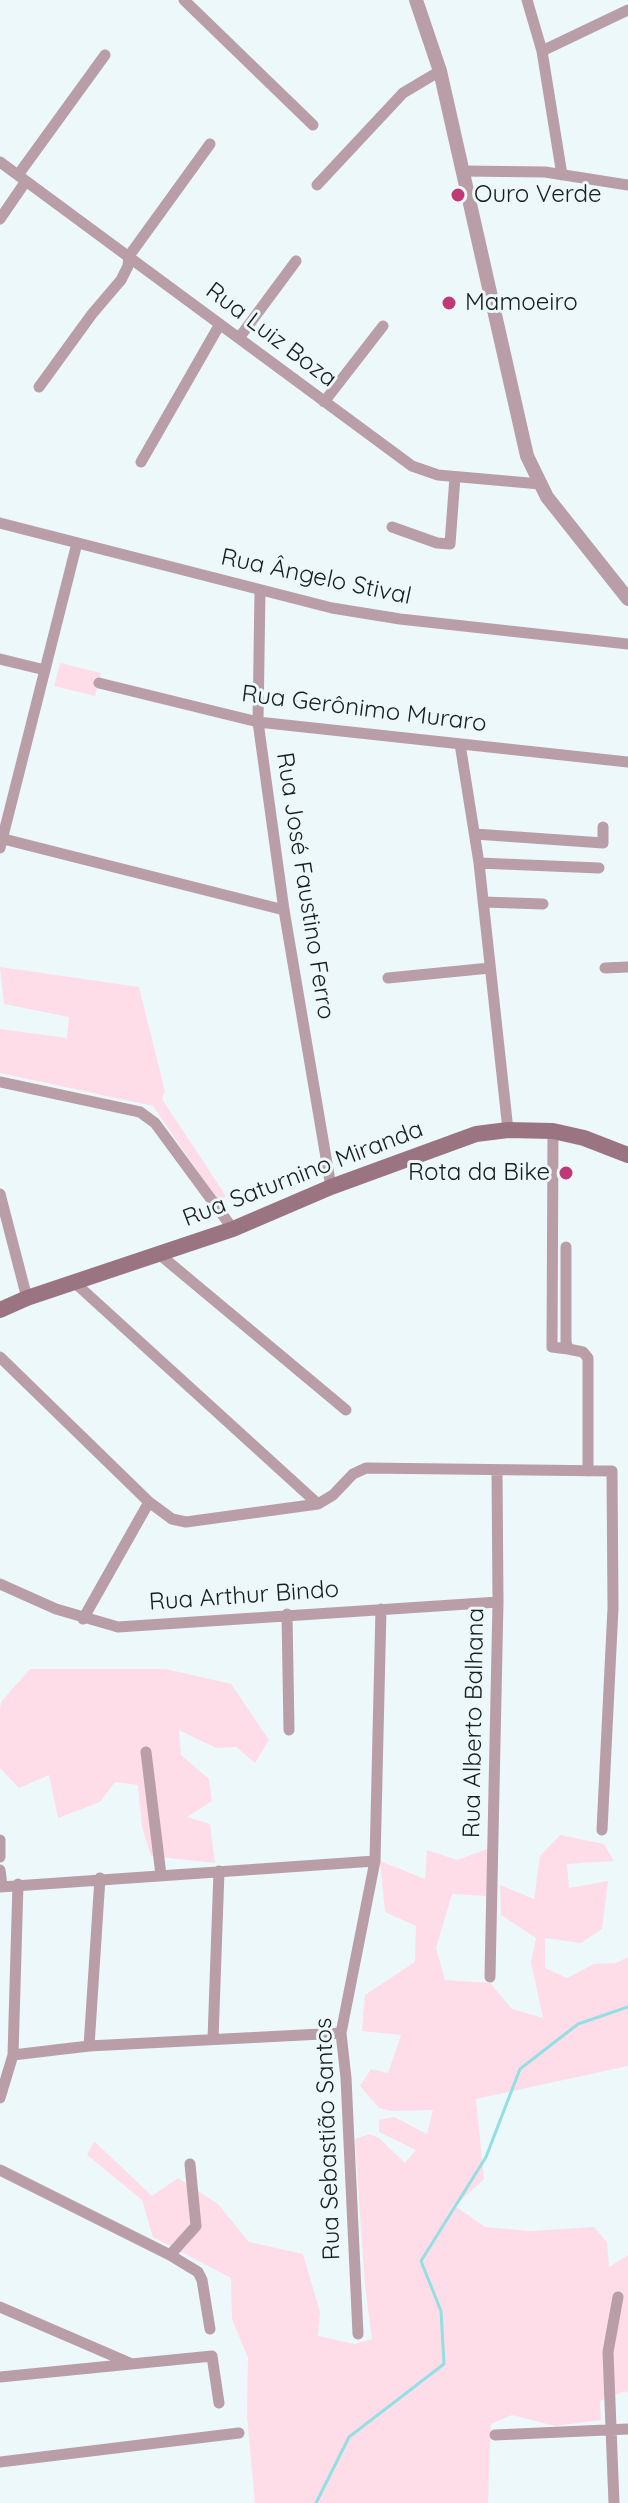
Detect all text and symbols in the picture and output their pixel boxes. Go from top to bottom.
place label: Ouro Verde [474,181,602,209]
marker: Ouro Verde [449,186,467,204]
street label: Rua Luiz Boza [200,277,342,393]
place label: Mamoeiro [465,289,578,317]
marker: Mamoeiro [440,294,458,312]
street label: Rua Ângelo Stival [218,543,414,611]
street label: Rua Gerônimo Muraro [240,680,488,738]
street label: Rua José Faustino Ferro [270,750,340,1022]
street label: Rua Saturnino Miranda [179,1115,427,1233]
place label: Rota da Bike [408,1159,550,1187]
marker: Rota da Bike [557,1164,575,1182]
street label: Rua Arthur Bindo [148,1575,340,1617]
street label: Rua Alberto Balhana [458,1608,490,1838]
street label: Rua Sebastião Santos [309,2017,347,2261]

